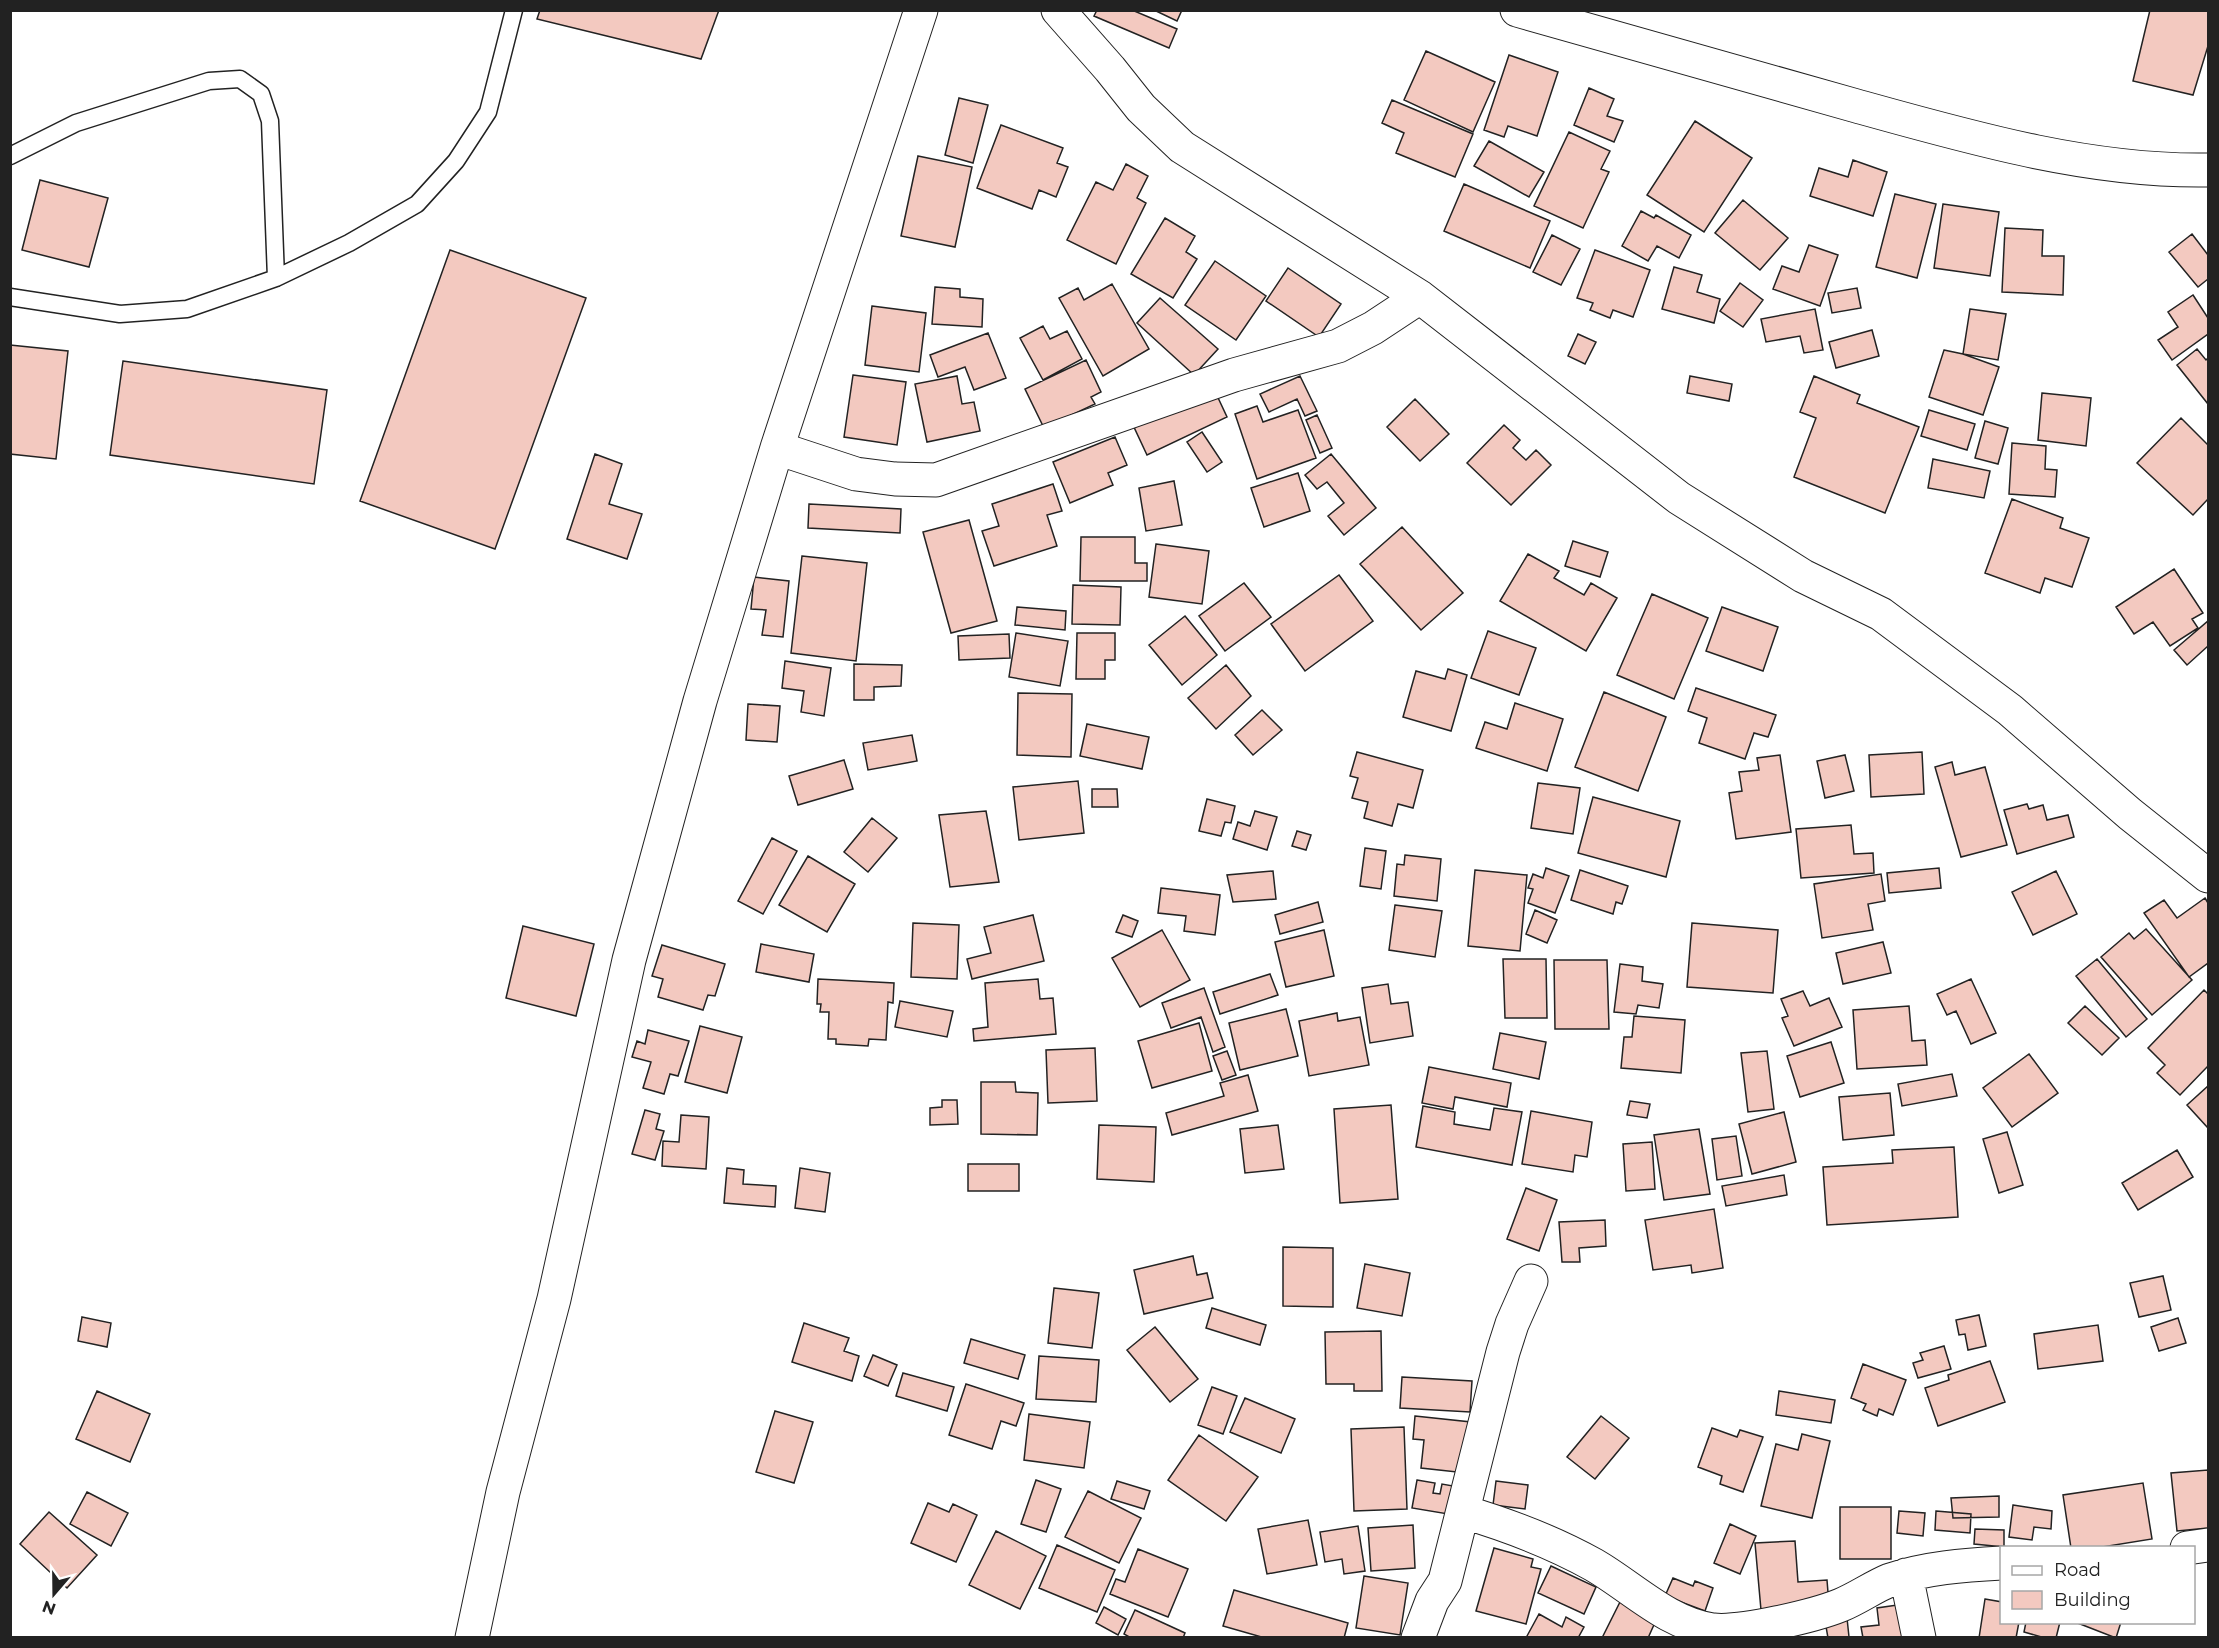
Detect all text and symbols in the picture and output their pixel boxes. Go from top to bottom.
legend [2000,1546,2195,1624]
text: Road [2054,1559,2101,1581]
north arrow [24,1564,84,1624]
text: Building [2054,1589,2131,1611]
text: N [40,1596,58,1619]

